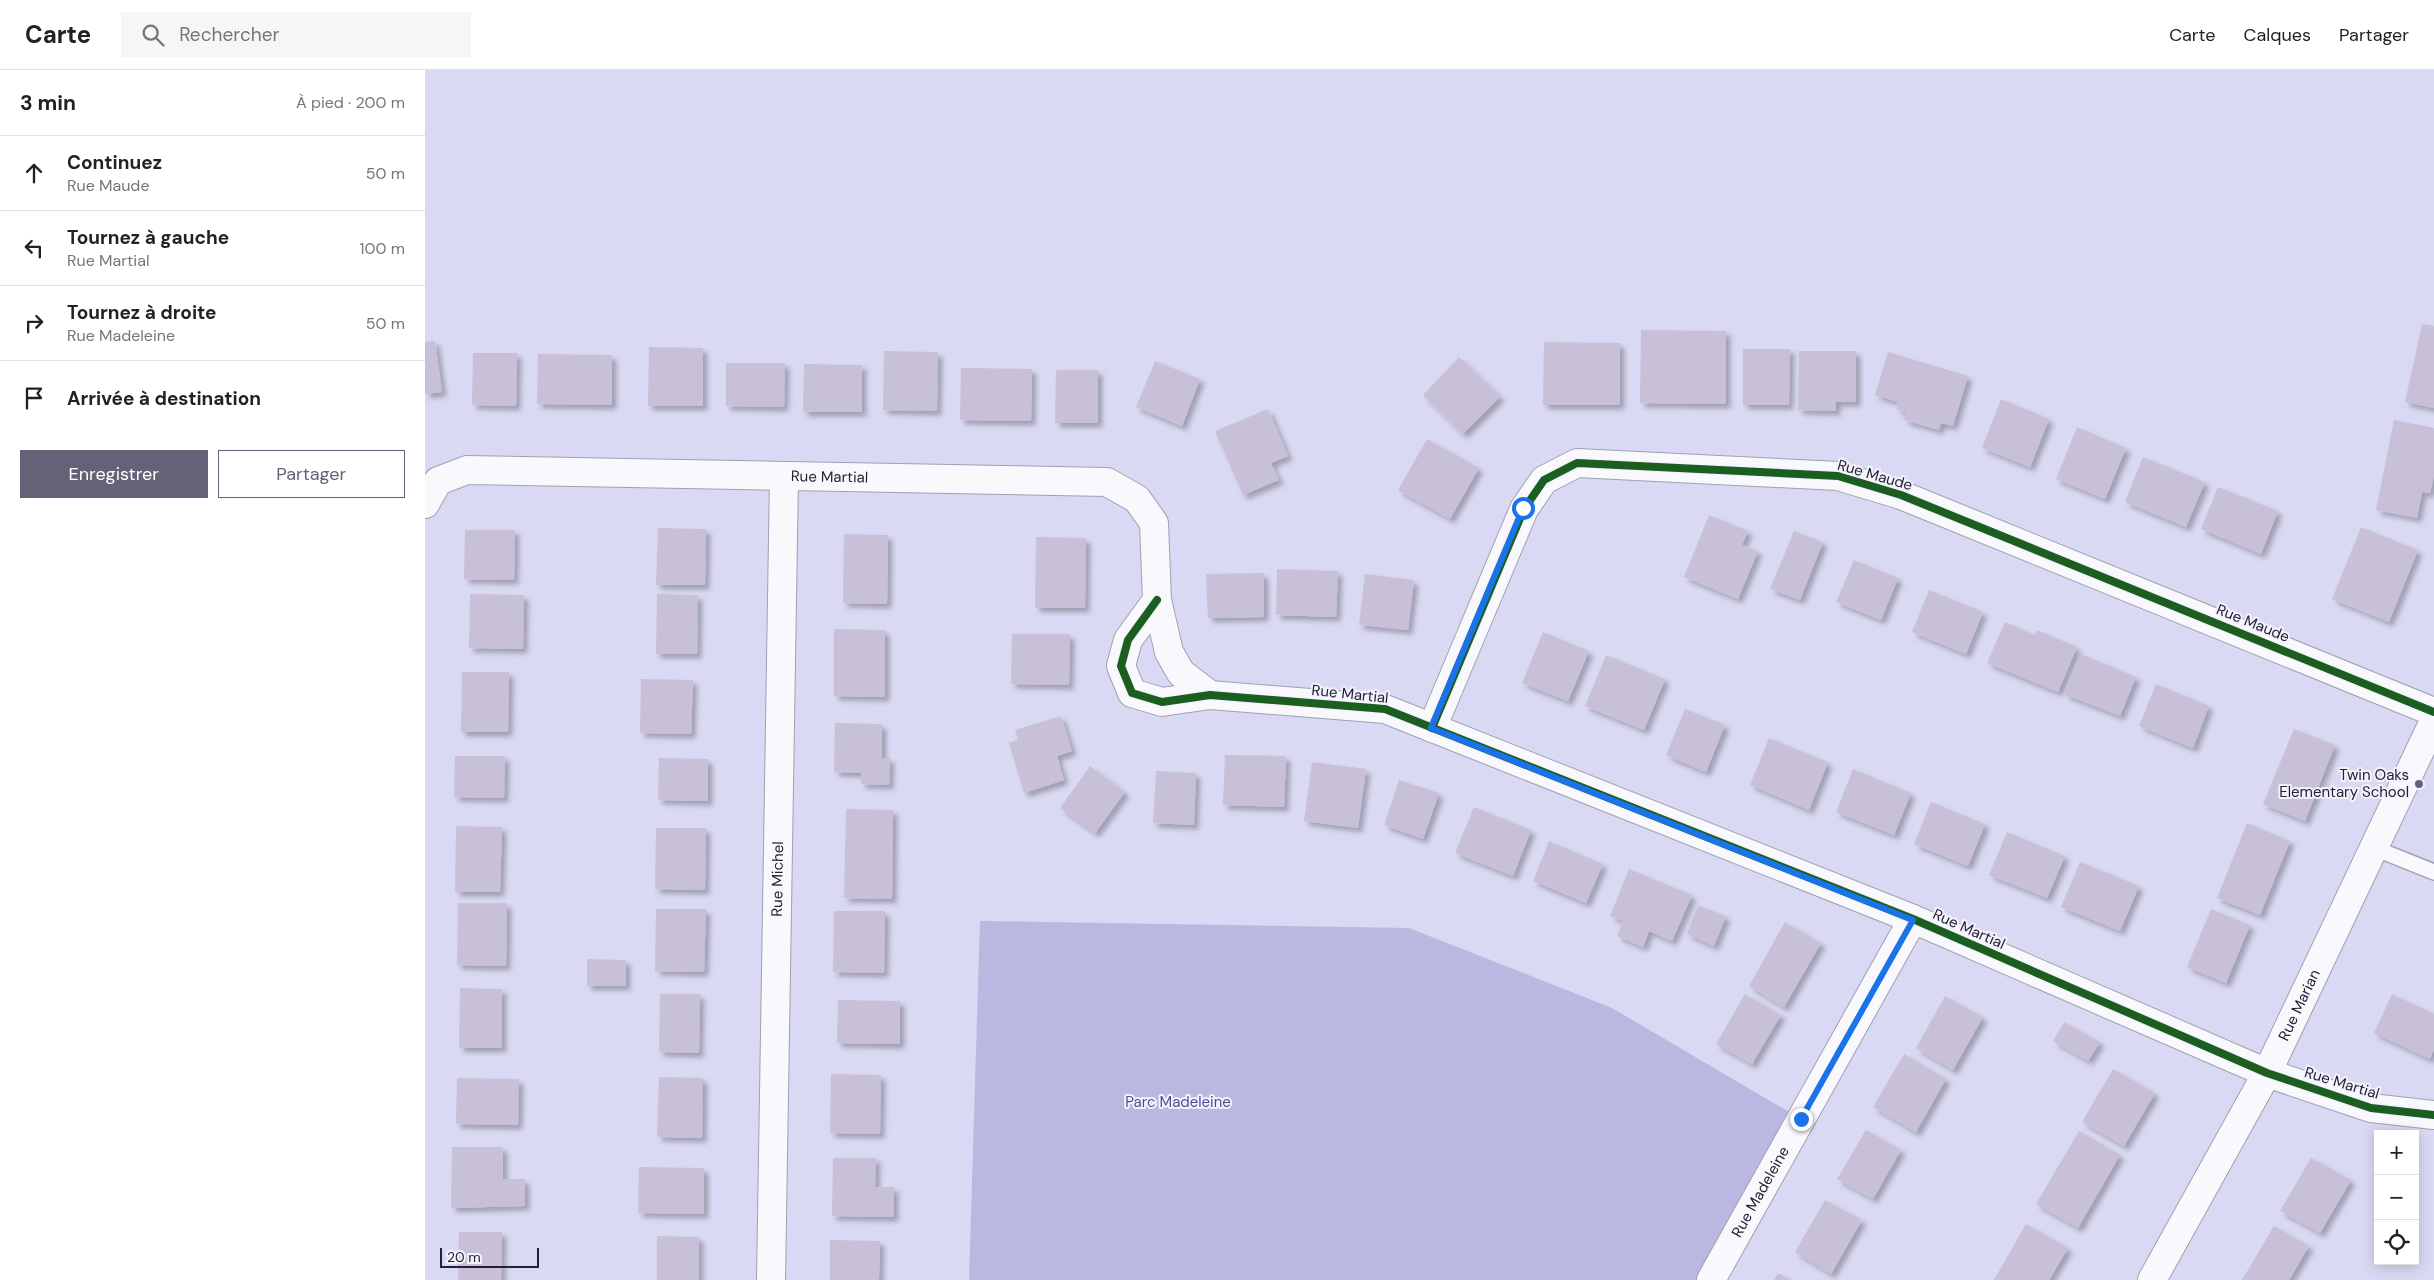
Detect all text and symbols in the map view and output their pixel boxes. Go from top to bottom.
search box [121,12,471,57]
text: Carte [25,19,91,50]
icon: search [139,21,167,49]
text: Rechercher [179,22,280,47]
text: Carte [2169,23,2216,47]
text: Calques [2244,23,2311,47]
text: Partager [2339,23,2409,47]
text: 3 min [20,89,76,117]
text: À pied · 200 m [296,92,405,113]
text: Continuez [67,150,162,175]
icon: ahead [20,159,48,187]
text: 50 m [366,163,405,184]
text: Rue Maude [67,175,149,196]
text: Tournez à gauche [67,225,229,250]
icon: left [20,234,48,262]
text: 100 m [360,238,405,259]
text: Rue Martial [67,250,149,271]
text: Tournez à droite [67,300,217,325]
icon: right [20,309,48,337]
text: 50 m [366,313,405,334]
text: Rue Madeleine [67,325,175,346]
icon: arrive [20,384,48,412]
text: Arrivée à destination [67,386,261,411]
button: Enregistrer [20,450,208,498]
button: Partager [218,450,405,498]
street label: Rue Maude [1835,455,1915,495]
street label: Rue Martial [791,466,868,488]
route start [1512,497,1535,520]
street label: Rue Maude [2213,599,2293,647]
street label: Rue Martial [1311,680,1389,708]
place label: Twin Oaks Elementary School [2279,765,2409,802]
marker: Twin Oaks Elementary School [2413,778,2425,790]
street label: Rue Michel [767,841,788,917]
street label: Rue Martial [1930,904,2008,954]
street label: Rue Marian [2274,966,2325,1044]
street label: Rue Martial [2302,1062,2382,1104]
park label: Parc Madeleine [1125,1092,1231,1112]
route end [1790,1108,1813,1131]
map controls [2374,1130,2419,1265]
button: + [2374,1130,2419,1175]
street label: Rue Madeleine [1727,1143,1794,1241]
button: − [2374,1175,2419,1220]
button: locate [2374,1220,2419,1265]
scale bar [440,1245,539,1268]
text: 20 m [447,1248,481,1266]

